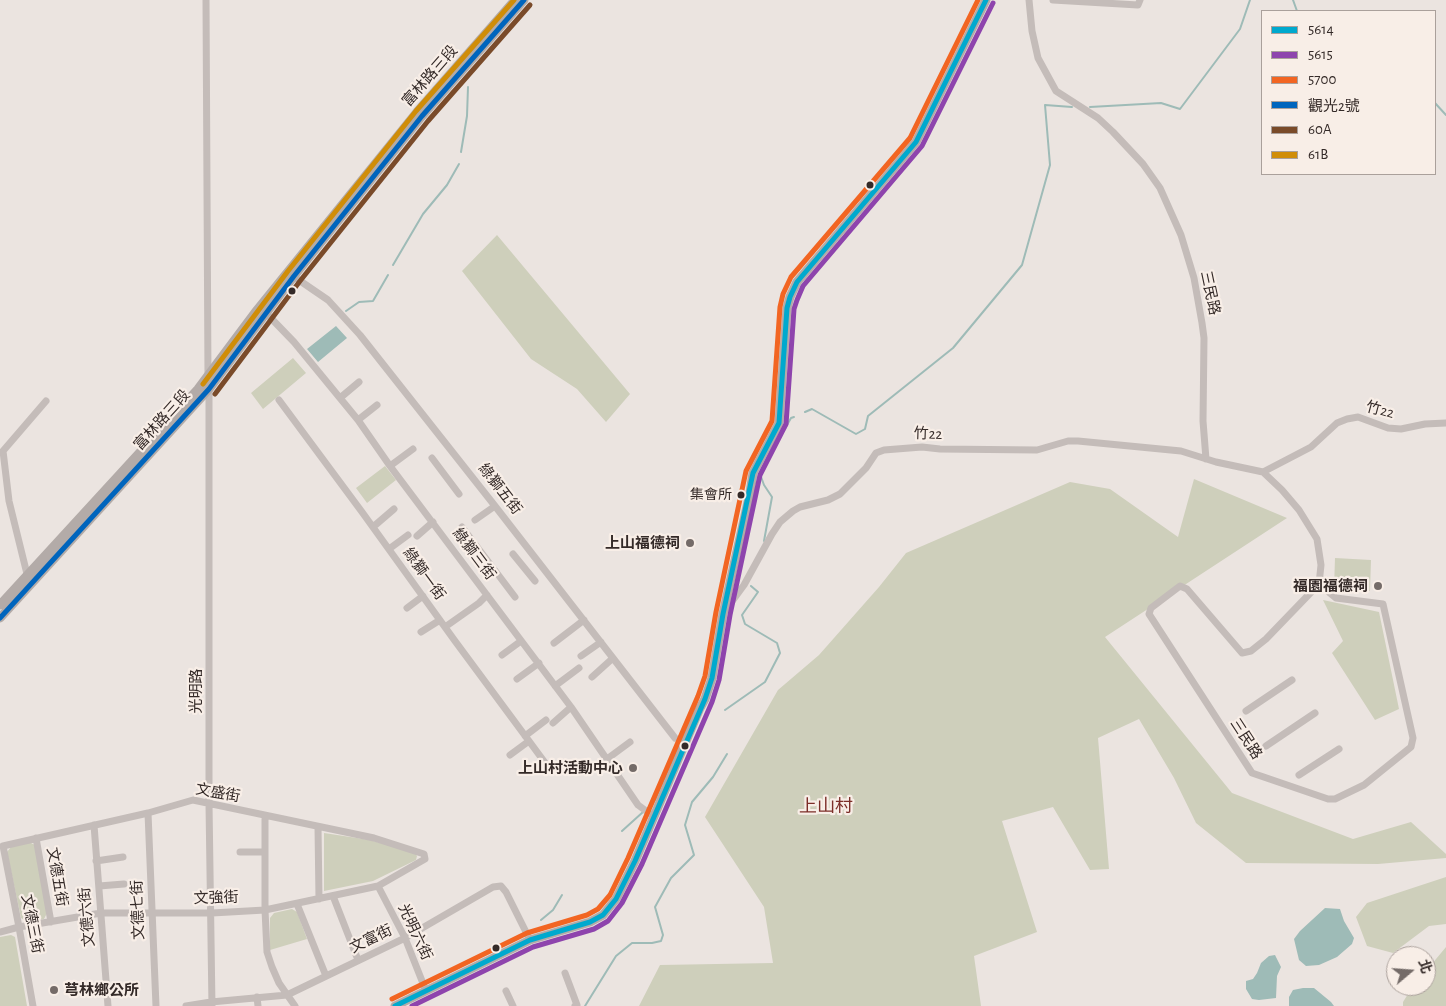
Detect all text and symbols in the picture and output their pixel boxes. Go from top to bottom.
legend [1261,10,1436,175]
text: 5614 [1308,22,1334,37]
street label: 富林路三段 [399,42,461,110]
text: 5615 [1308,47,1333,62]
text: 5700 [1308,72,1336,87]
text: 觀光2號 [1308,99,1360,114]
text: 60A [1308,122,1332,137]
text: 61B [1308,147,1328,162]
unlabelled marker [865,180,875,190]
street label: 三民路 [1197,269,1223,317]
unlabelled marker [287,286,297,296]
street label: 富林路三段 [130,386,194,454]
street label: 竹22 [1364,398,1396,422]
street label: 竹22 [913,425,943,443]
street label: 綠獅五街 [474,460,526,518]
place label: 集會所 [690,487,732,503]
marker: 集會所 [736,490,746,500]
street label: 綠獅三街 [449,525,499,583]
place label: 上山福德祠 [605,534,680,552]
marker: 上山福德祠 [684,537,696,549]
street label: 綠獅一街 [399,544,449,604]
place label: 福園福德祠 [1293,577,1368,595]
marker: 福園福德祠 [1372,580,1384,592]
street label: 光明路 [187,669,205,713]
street label: 三民路 [1226,715,1266,763]
unlabelled marker [680,741,690,751]
place label: 上山村活動中心 [518,759,623,777]
marker: 上山村活動中心 [627,762,639,774]
street label: 文盛街 [194,780,242,806]
district label: 上山村 [799,796,853,818]
street label: 文德五街 [43,846,71,908]
street label: 文德七街 [128,880,148,940]
street label: 文德六街 [75,886,99,948]
street label: 文強街 [193,888,239,908]
street label: 文德三街 [17,893,47,955]
street label: 光明六街 [394,901,436,963]
street label: 文富街 [347,921,395,957]
unlabelled marker [491,943,501,953]
north arrow [1386,946,1436,996]
text: 北 [1415,958,1433,975]
place label: 芎林鄉公所 [64,981,139,999]
marker: 芎林鄉公所 [48,984,60,996]

